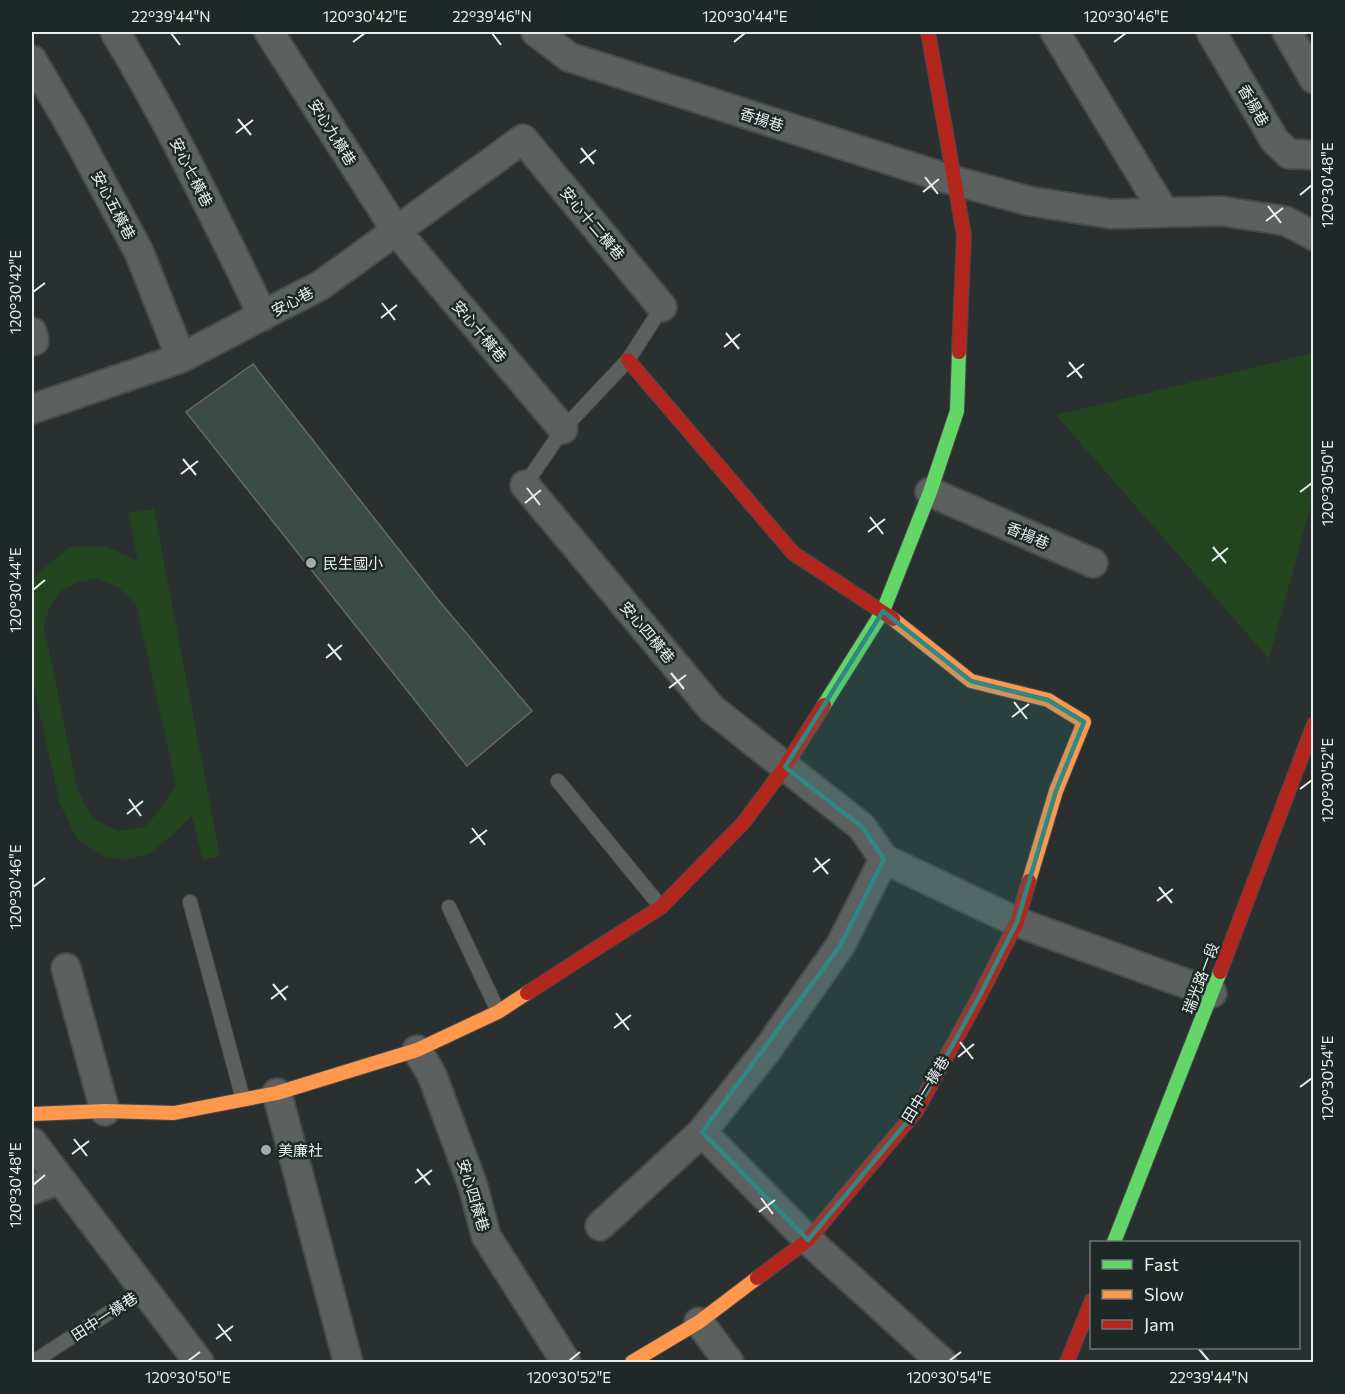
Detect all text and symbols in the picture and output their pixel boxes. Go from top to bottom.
text: 22°39'44"N [131,7,211,25]
text: 120°30'42"E [323,7,407,25]
text: 22°39'46"N [452,7,532,25]
text: 120°30'44"E [702,7,788,25]
text: 120°30'46"E [1083,7,1169,25]
street label: 香揚巷 [1235,81,1273,129]
street label: 安心九橫巷 [305,95,361,169]
street label: 香揚巷 [738,103,786,135]
street label: 安心七橫巷 [167,134,217,210]
text: 120°30'48"E [1318,142,1336,228]
street label: 安心五橫巷 [88,168,140,242]
street label: 安心十二橫巷 [557,183,629,263]
text: 120°30'42"E [6,250,24,334]
street label: 安心巷 [268,282,316,320]
street label: 安心十橫巷 [449,296,511,366]
text: 120°30'50"E [1318,440,1336,526]
street label: 香揚巷 [1004,518,1052,552]
text: 120°30'44"E [6,547,24,633]
place label: 民生國小 [323,554,383,572]
marker: 民生國小 [304,556,318,570]
street label: 安心四橫巷 [617,597,679,667]
text: 120°30'52"E [1318,738,1336,822]
text: 120°30'46"E [6,844,24,930]
street label: 瑞光路一段 [1178,940,1222,1016]
text: 120°30'54"E [1318,1035,1336,1120]
street label: 田中一橫巷 [897,1052,953,1126]
place label: 美廉社 [278,1141,323,1159]
text: 120°30'48"E [6,1142,24,1228]
marker: 美廉社 [259,1143,273,1157]
street label: 安心四橫巷 [454,1156,494,1234]
legend [1090,1241,1300,1349]
text: Fast [1144,1253,1179,1275]
text: Slow [1144,1283,1184,1305]
street label: 田中一橫巷 [68,1288,140,1344]
text: Jam [1144,1313,1174,1335]
text: 120°30'50"E [145,1368,231,1386]
text: 120°30'52"E [527,1368,611,1386]
text: 120°30'54"E [907,1368,992,1386]
text: 22°39'44"N [1169,1368,1249,1386]

